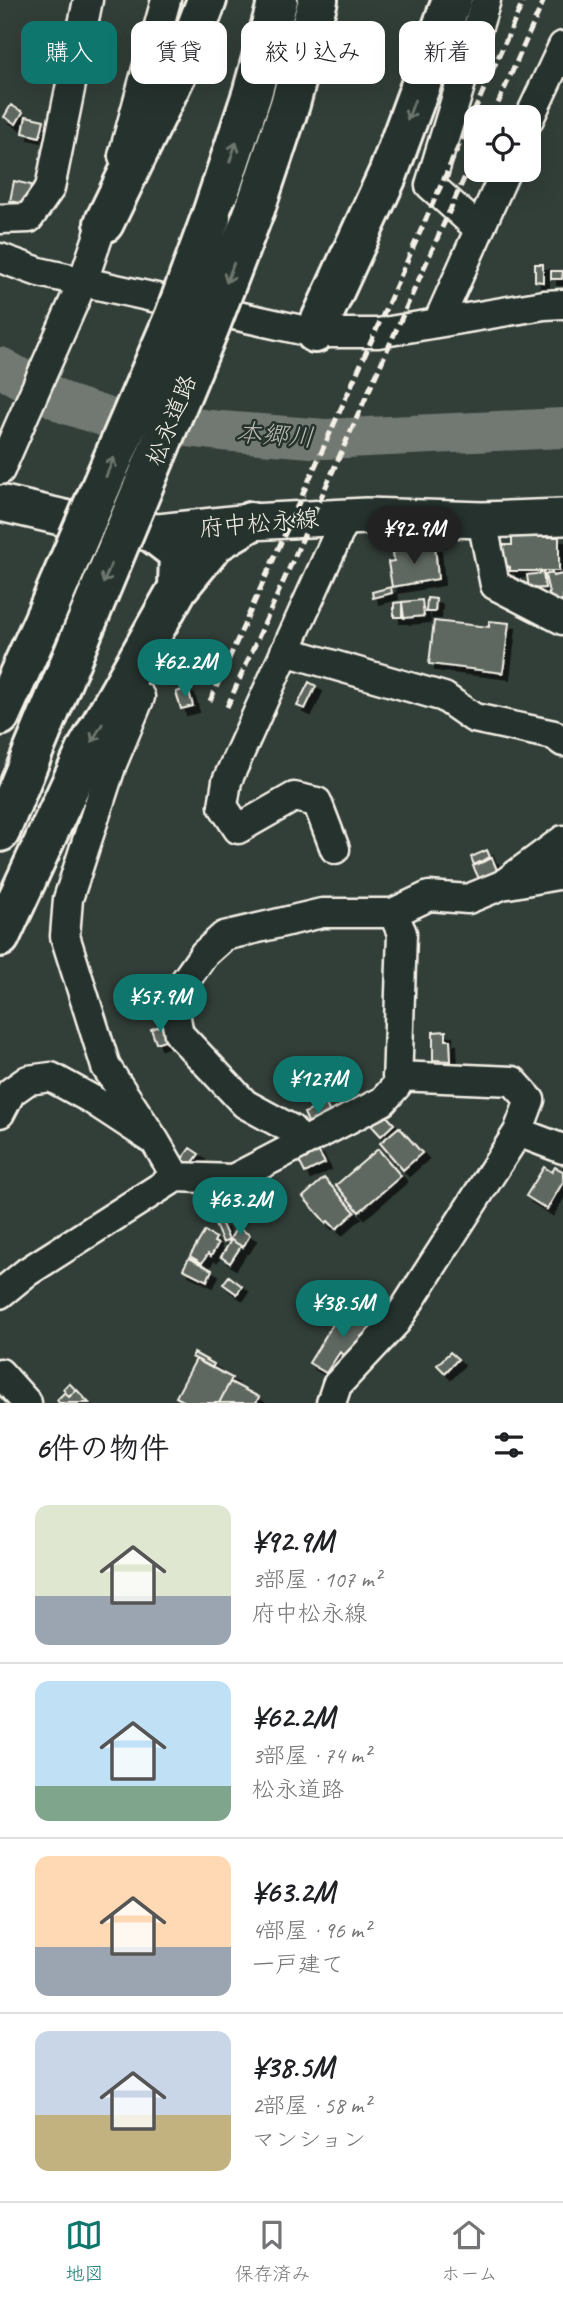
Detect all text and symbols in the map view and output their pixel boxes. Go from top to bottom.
chip: 購入 [21,21,117,84]
chip: 賃貸 [131,21,227,84]
chip: 絞り込み [241,21,385,84]
chip: 新着 [399,21,495,84]
one-way arrow [404,99,416,121]
map controls [464,105,541,182]
button: locate [464,105,541,182]
one-way arrow [228,142,240,164]
one-way arrow [223,261,236,283]
street label: 松永道路 [139,370,203,470]
water label: 本郷川 [235,416,315,454]
one-way arrow [104,456,117,478]
street label: 府中松永線 [198,503,320,543]
pin: ¥92.9M [357,506,471,566]
text: ¥92.9M [383,514,445,543]
one-way arrow [100,563,113,584]
pin: ¥62.2M [128,640,242,699]
text: ¥62.2M [153,647,217,676]
one-way arrow [89,722,103,742]
pin: ¥57.9M [103,974,217,1034]
text: ¥57.9M [129,982,191,1011]
pin: ¥127M [269,1056,367,1116]
text: ¥127M [289,1064,347,1093]
pin: ¥63.2M [183,1178,297,1237]
text: ¥63.2M [208,1185,272,1214]
pin: ¥38.5M [286,1280,400,1340]
text: ¥38.5M [312,1288,374,1317]
icon: filters [490,1426,528,1464]
text: 6件の物件 [35,1429,169,1467]
text: ¥92.9M [252,1522,333,1560]
icon: home [91,1533,175,1617]
text: 3部屋 · 107 m² [252,1565,381,1594]
text: 府中松永線 [252,1599,367,1628]
text: ¥62.2M [252,1698,334,1736]
icon: home [91,1709,175,1793]
text: 3部屋 · 74 m² [252,1741,370,1770]
text: 松永道路 [252,1775,344,1804]
text: ¥63.2M [252,1873,334,1911]
icon: home [91,1884,175,1968]
text: 4部屋 · 96 m² [252,1916,370,1945]
text: 一戸建て [252,1950,344,1979]
text: ¥38.5M [252,2048,333,2086]
icon: home [91,2059,175,2143]
text: 2部屋 · 58 m² [252,2091,370,2120]
text: マンション [252,2125,366,2154]
tab: 地図 [65,2216,103,2286]
tab: 保存済み [234,2216,310,2286]
tab: ホーム [441,2216,498,2286]

